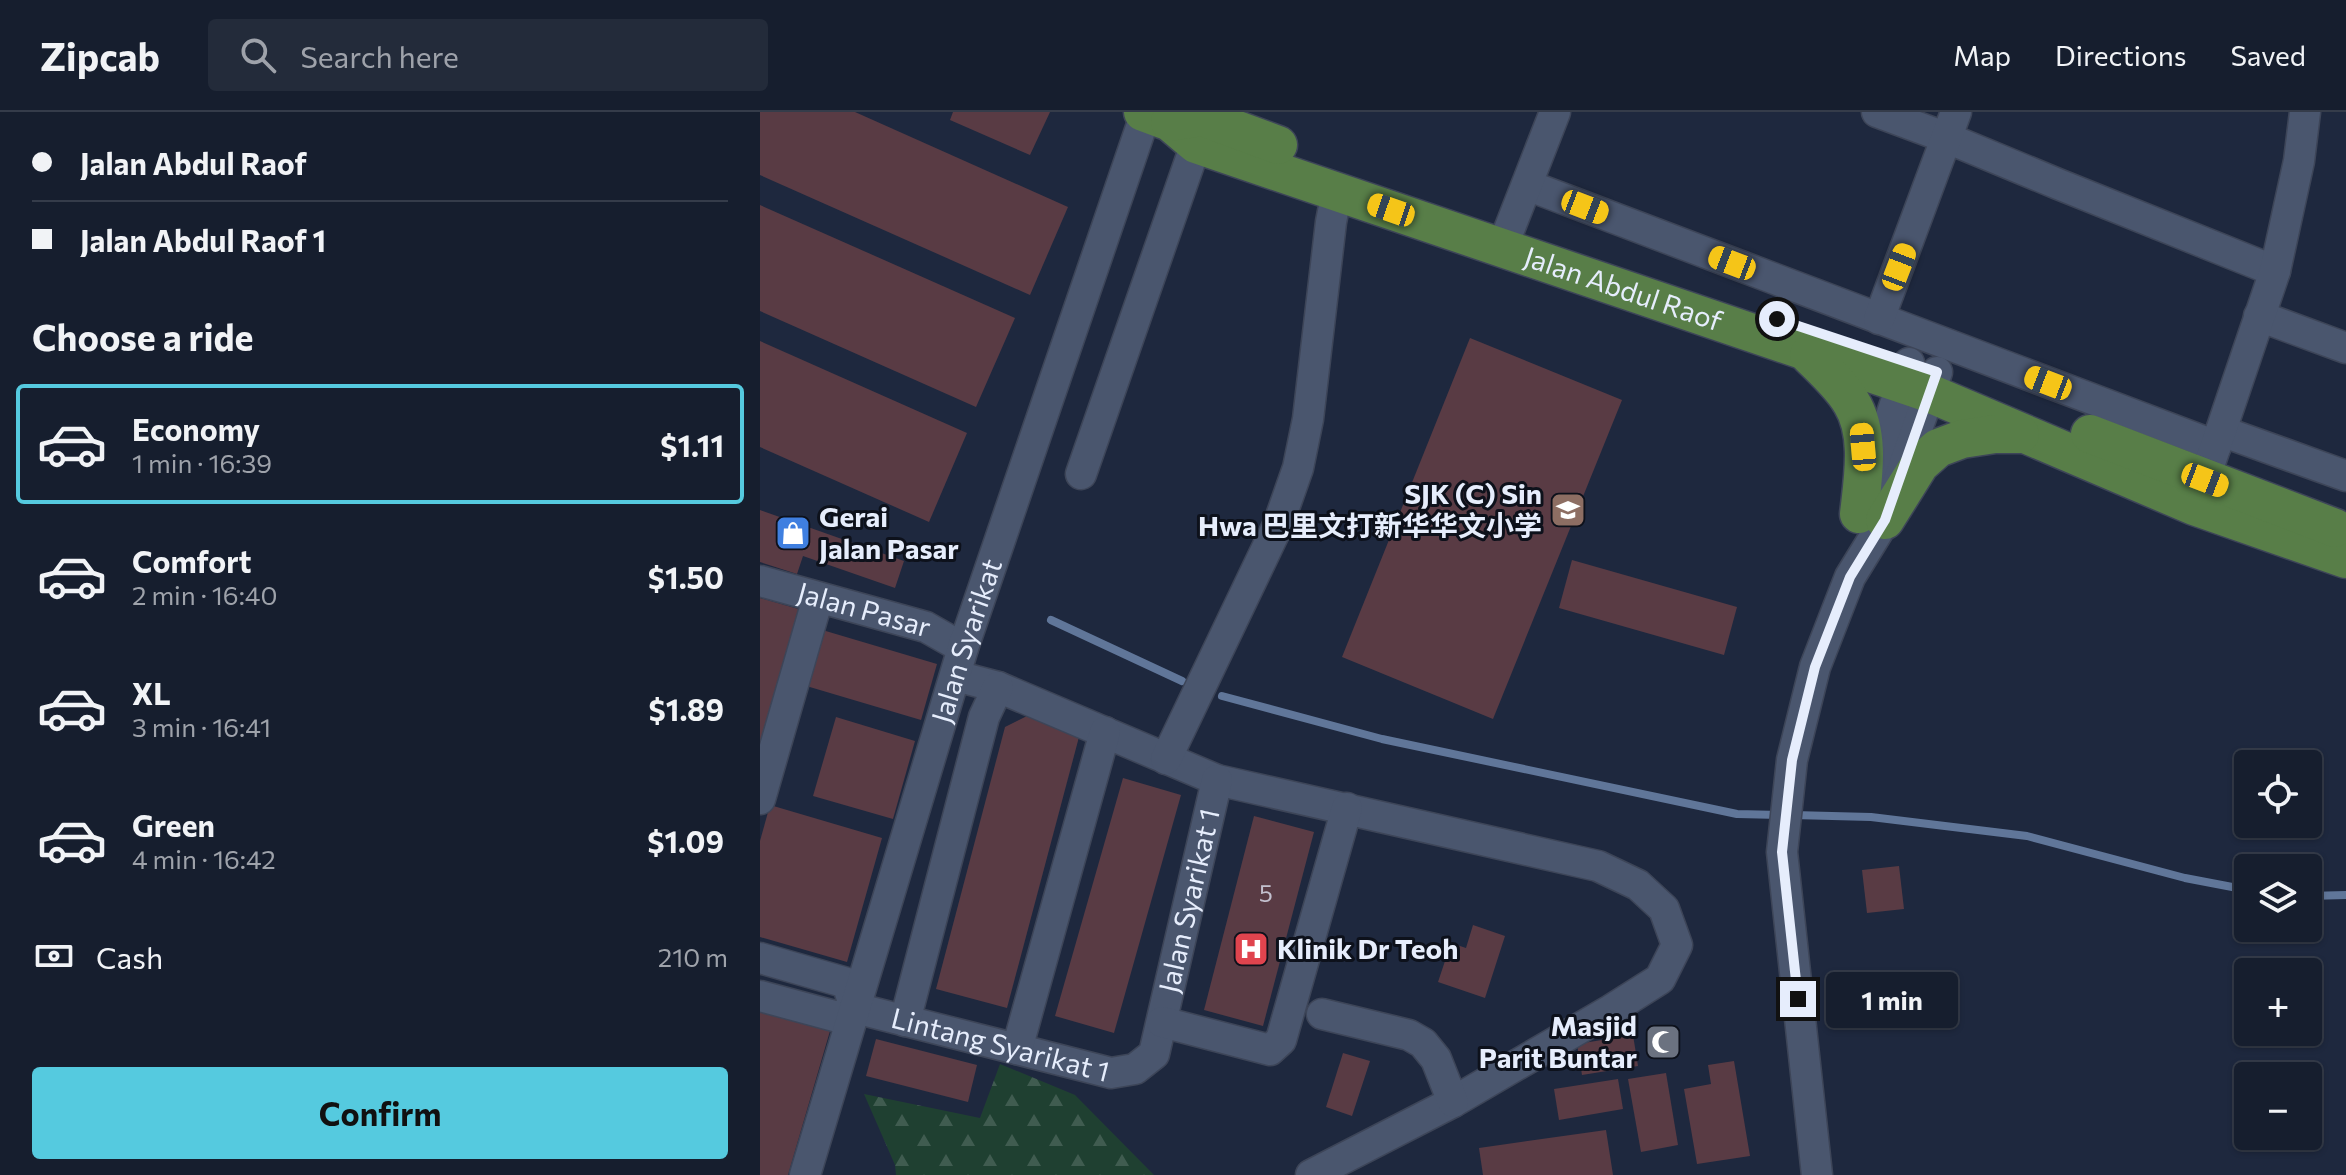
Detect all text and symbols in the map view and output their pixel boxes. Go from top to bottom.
search box [208,19,768,91]
text: Zipcab [40,32,160,79]
icon: search [236,33,280,77]
text: Search here [300,37,459,74]
text: Map [1953,38,2011,72]
text: Directions [2055,38,2186,72]
text: Saved [2230,38,2306,72]
text: Jalan Abdul Raof [80,144,307,181]
car [1558,187,1612,227]
car [1364,191,1418,229]
text: Jalan Abdul Raof 1 [80,221,326,258]
street label: Jalan Abdul Raof [1520,239,1727,338]
car [1879,240,1919,294]
car [1705,243,1759,283]
route start [1759,301,1795,337]
text: Choose a ride [32,314,253,358]
car [2021,363,2075,403]
icon: car [36,408,108,480]
text: Economy [132,410,260,447]
car [1849,422,1877,472]
text: $1.11 [660,426,724,463]
text: 1 min · 16:39 [132,447,272,478]
car [2178,460,2232,500]
place label: SJK (C) Sin Hwa 巴里文打新华华文小学 [1198,476,1542,542]
school or university icon: SJK (C) Sin Hwa 巴里文打新华华文小学 [1549,491,1587,529]
place label: Gerai Jalan Pasar [819,499,959,565]
shop icon: Gerai Jalan Pasar [774,514,812,552]
icon: car [36,540,108,612]
text: Comfort [132,542,251,579]
street label: Jalan Syarikat [924,554,1008,727]
text: $1.50 [648,558,724,595]
street label: Jalan Pasar [794,574,935,644]
text: 2 min · 16:40 [132,579,277,610]
icon: car [36,672,108,744]
text: XL [132,674,171,711]
text: $1.89 [649,690,724,727]
text: 3 min · 16:41 [132,711,271,742]
map controls [2234,750,2322,1150]
button: locate [2234,750,2322,838]
icon: car [36,804,108,876]
street label: Jalan Syarikat 1 [1151,805,1226,996]
text: Green [132,806,215,843]
text: $1.09 [647,822,724,859]
text: 4 min · 16:42 [132,843,276,874]
button: layers [2234,854,2322,942]
house number: 5 [1259,878,1273,907]
hospital icon: Klinik Dr Teoh [1232,930,1270,968]
place label: Klinik Dr Teoh [1277,931,1459,965]
icon: cash [32,934,76,978]
text: Cash [96,938,163,975]
text: 210 m [658,941,728,972]
button: + [2234,958,2322,1046]
callout: 1 min [1826,971,1958,1027]
route end [1780,981,1816,1017]
text: 1 min [1861,984,1923,1015]
street label: Lintang Syarikat 1 [888,1000,1113,1088]
place label: Masjid Parit Buntar [1479,1008,1637,1074]
mosque icon: Masjid Parit Buntar [1644,1023,1682,1061]
button: − [2234,1062,2322,1150]
button: Confirm [32,1067,728,1159]

